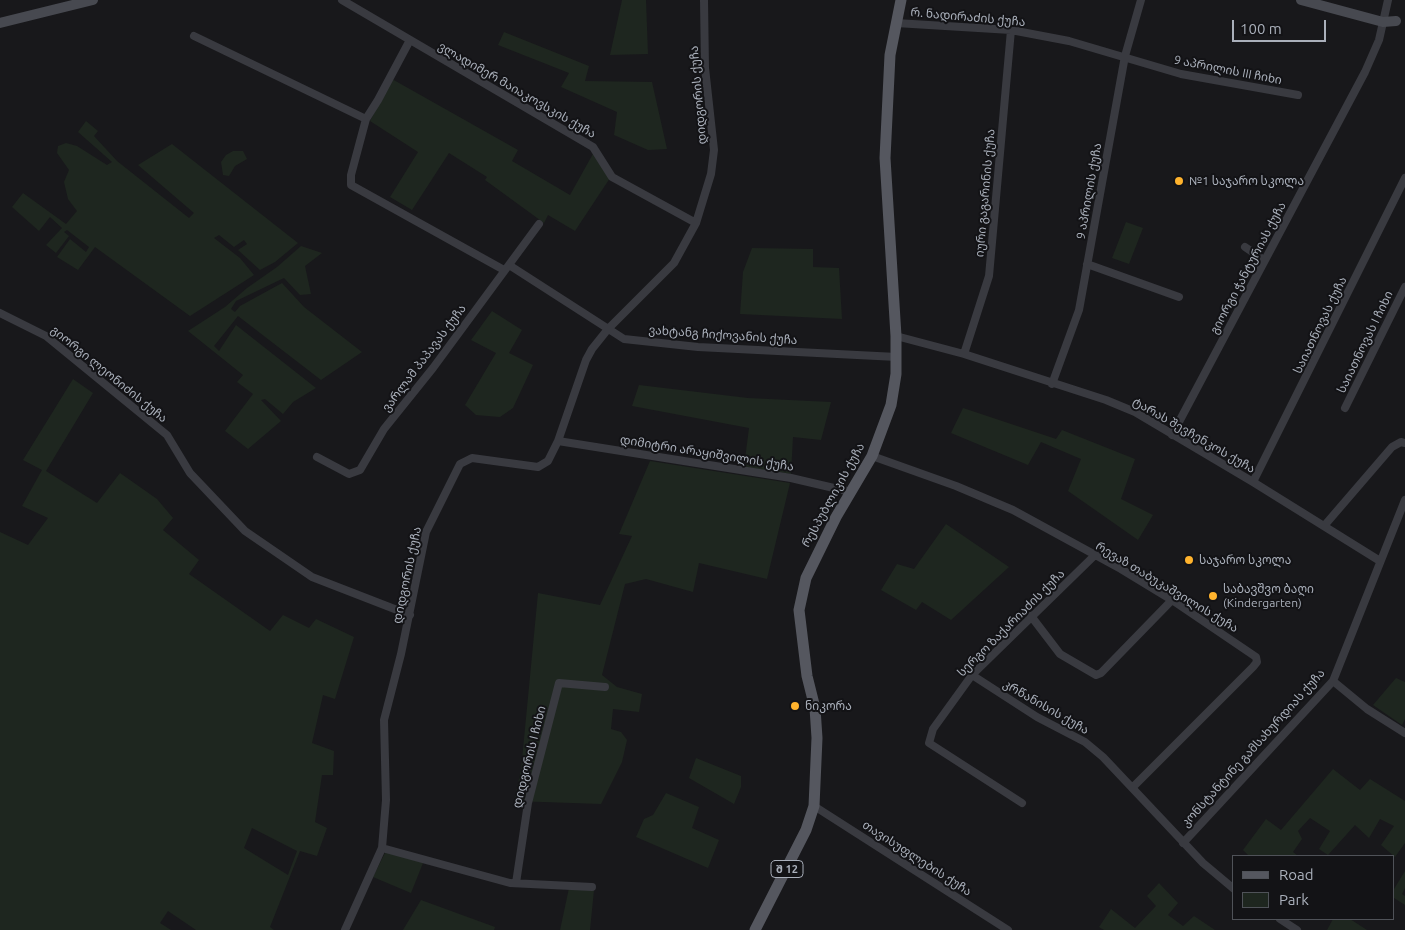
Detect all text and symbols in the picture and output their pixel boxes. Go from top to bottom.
street label: რ. ნადირაძის ქუჩა [910,5,1026,29]
scale bar [1235,10,1329,42]
text: 100 m [1240,20,1282,37]
street label: ვლადიმერ მაიაკოვსკის ქუჩა [436,39,598,141]
street label: დიდგორის ქუჩა [687,45,709,145]
street label: 9 აპრილის III ჩიხი [1173,52,1283,88]
street label: იური გაგარინის ქუჩა [972,128,998,258]
street label: 9 აპრილის ქუჩა [1073,142,1105,240]
place label: №1 საჯარო სკოლა [1189,174,1304,188]
marker: №1 საჯარო სკოლა [1173,175,1185,187]
street label: გიორგი ჭანტურიას ქუჩა [1207,199,1289,337]
street label: საიათნოვას ქუჩა [1290,274,1350,376]
street label: საიათნოვას I ჩიხი [1334,289,1396,395]
street label: ვარლამ პაპავას ქუჩა [379,301,469,415]
street label: გიორგი ლეონიძის ქუჩა [48,323,170,425]
street label: ვახტანგ ჩიქოვანის ქუჩა [648,323,798,347]
street label: ტარას შევჩენკოს ქუჩა [1130,394,1258,476]
street label: დიმიტრი არაყიშვილის ქუჩა [619,432,795,474]
street label: რესპუბლიკის ქუჩა [798,440,868,550]
street label: დიდგორის ქუჩა [390,525,424,625]
street label: რევაზ თაბუკაშვილის ქუჩა [1093,539,1241,635]
place label: საჯარო სკოლა [1199,553,1291,567]
marker: საჯარო სკოლა [1183,554,1195,566]
street label: სერგო ზაქარიაძის ქუჩა [954,566,1068,680]
place label: საბავშვო ბაღი (Kindergarten) [1223,582,1314,610]
marker: საბავშვო ბაღი (Kindergarten) [1207,590,1219,602]
street label: კონსტანტინე გამსახურდიას ქუჩა [1178,666,1328,830]
street label: კრწანისის ქუჩა [1001,677,1091,737]
place label: ნიკორა [805,699,852,713]
marker: ნიკორა [789,700,801,712]
street label: დიდგორის I ჩიხი [509,704,549,810]
street label: თავისუფლების ქუჩა [860,817,974,899]
legend [1232,855,1395,920]
road number: შ 12 [771,861,803,878]
text: Road [1279,866,1314,883]
text: Park [1279,891,1309,908]

